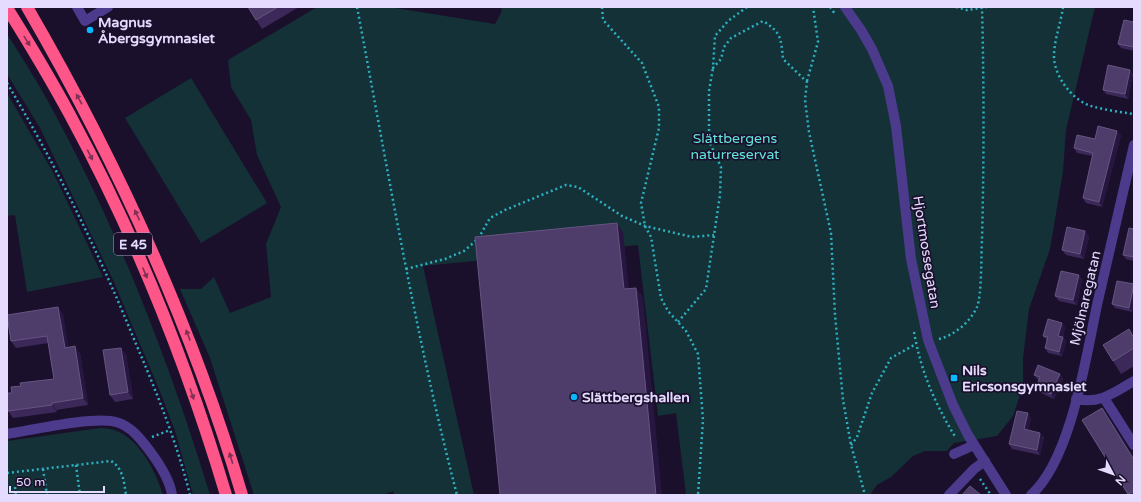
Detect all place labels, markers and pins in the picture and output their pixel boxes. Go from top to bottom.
place label: Magnus Åbergsgymnasiet [98,14,216,47]
marker: Magnus Åbergsgymnasiet [85,25,95,35]
place label: Nils Ericsonsgymnasiet [962,362,1087,395]
marker: Nils Ericsonsgymnasiet [949,373,959,383]
place label: Slättbergshallen [582,389,690,406]
marker: Slättbergshallen [569,392,579,402]

